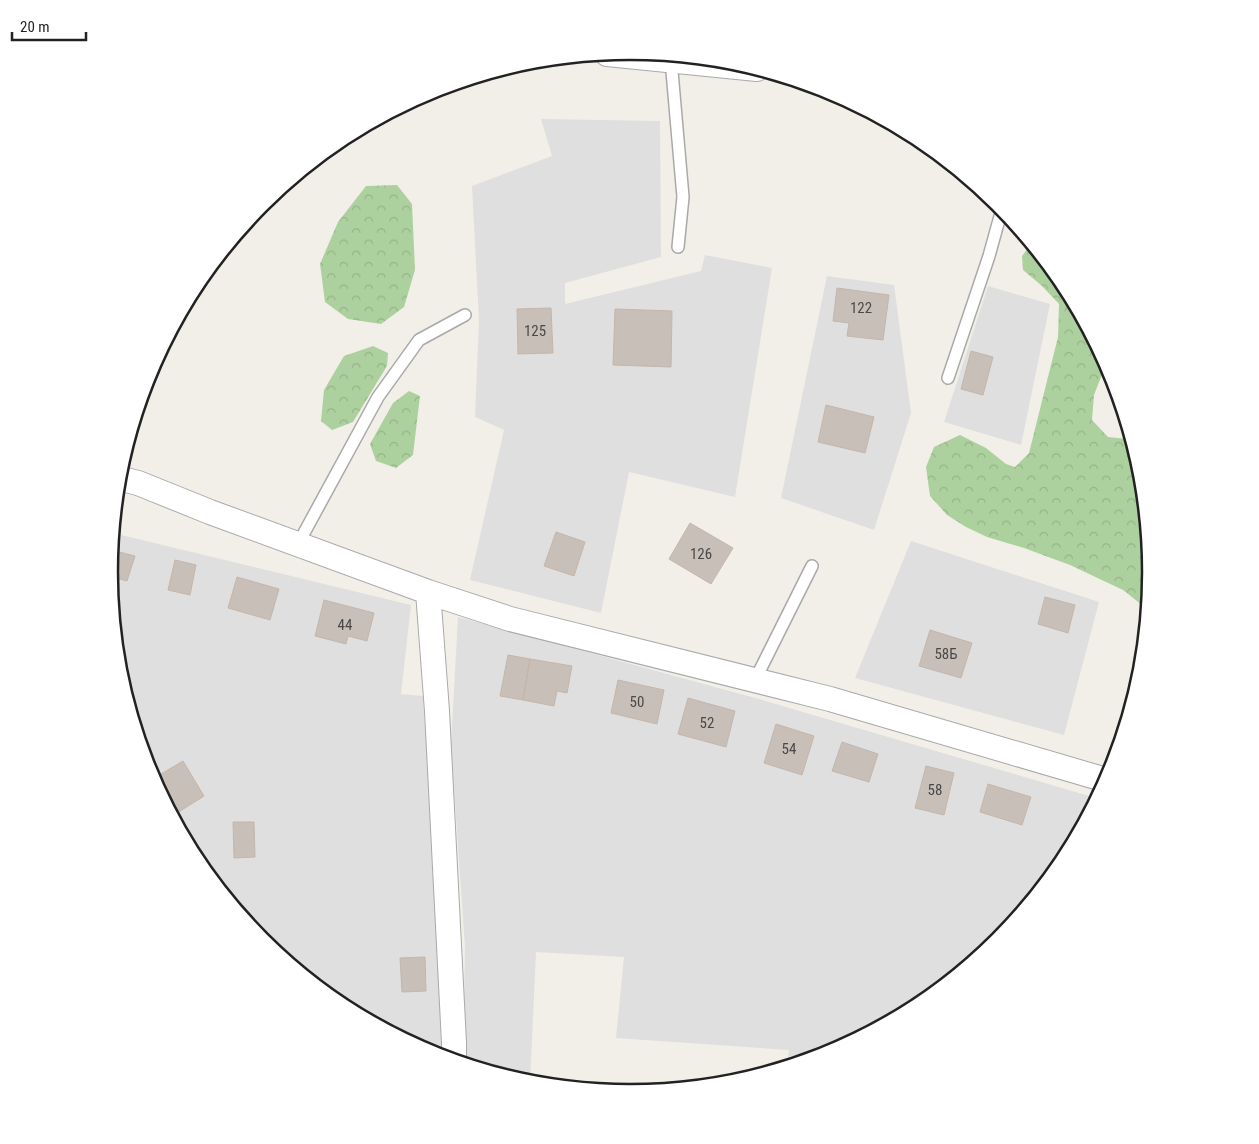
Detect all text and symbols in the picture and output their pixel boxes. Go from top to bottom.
scale bar [12,10,86,42]
text: 20 m [20,18,50,36]
house number: 122 [850,299,872,317]
house number: 125 [524,322,546,340]
house number: 126 [690,545,712,563]
house number: 44 [338,616,352,634]
house number: 58Б [934,645,958,663]
house number: 50 [630,693,644,711]
house number: 52 [700,714,714,732]
house number: 54 [782,740,796,758]
house number: 58 [928,781,942,799]

